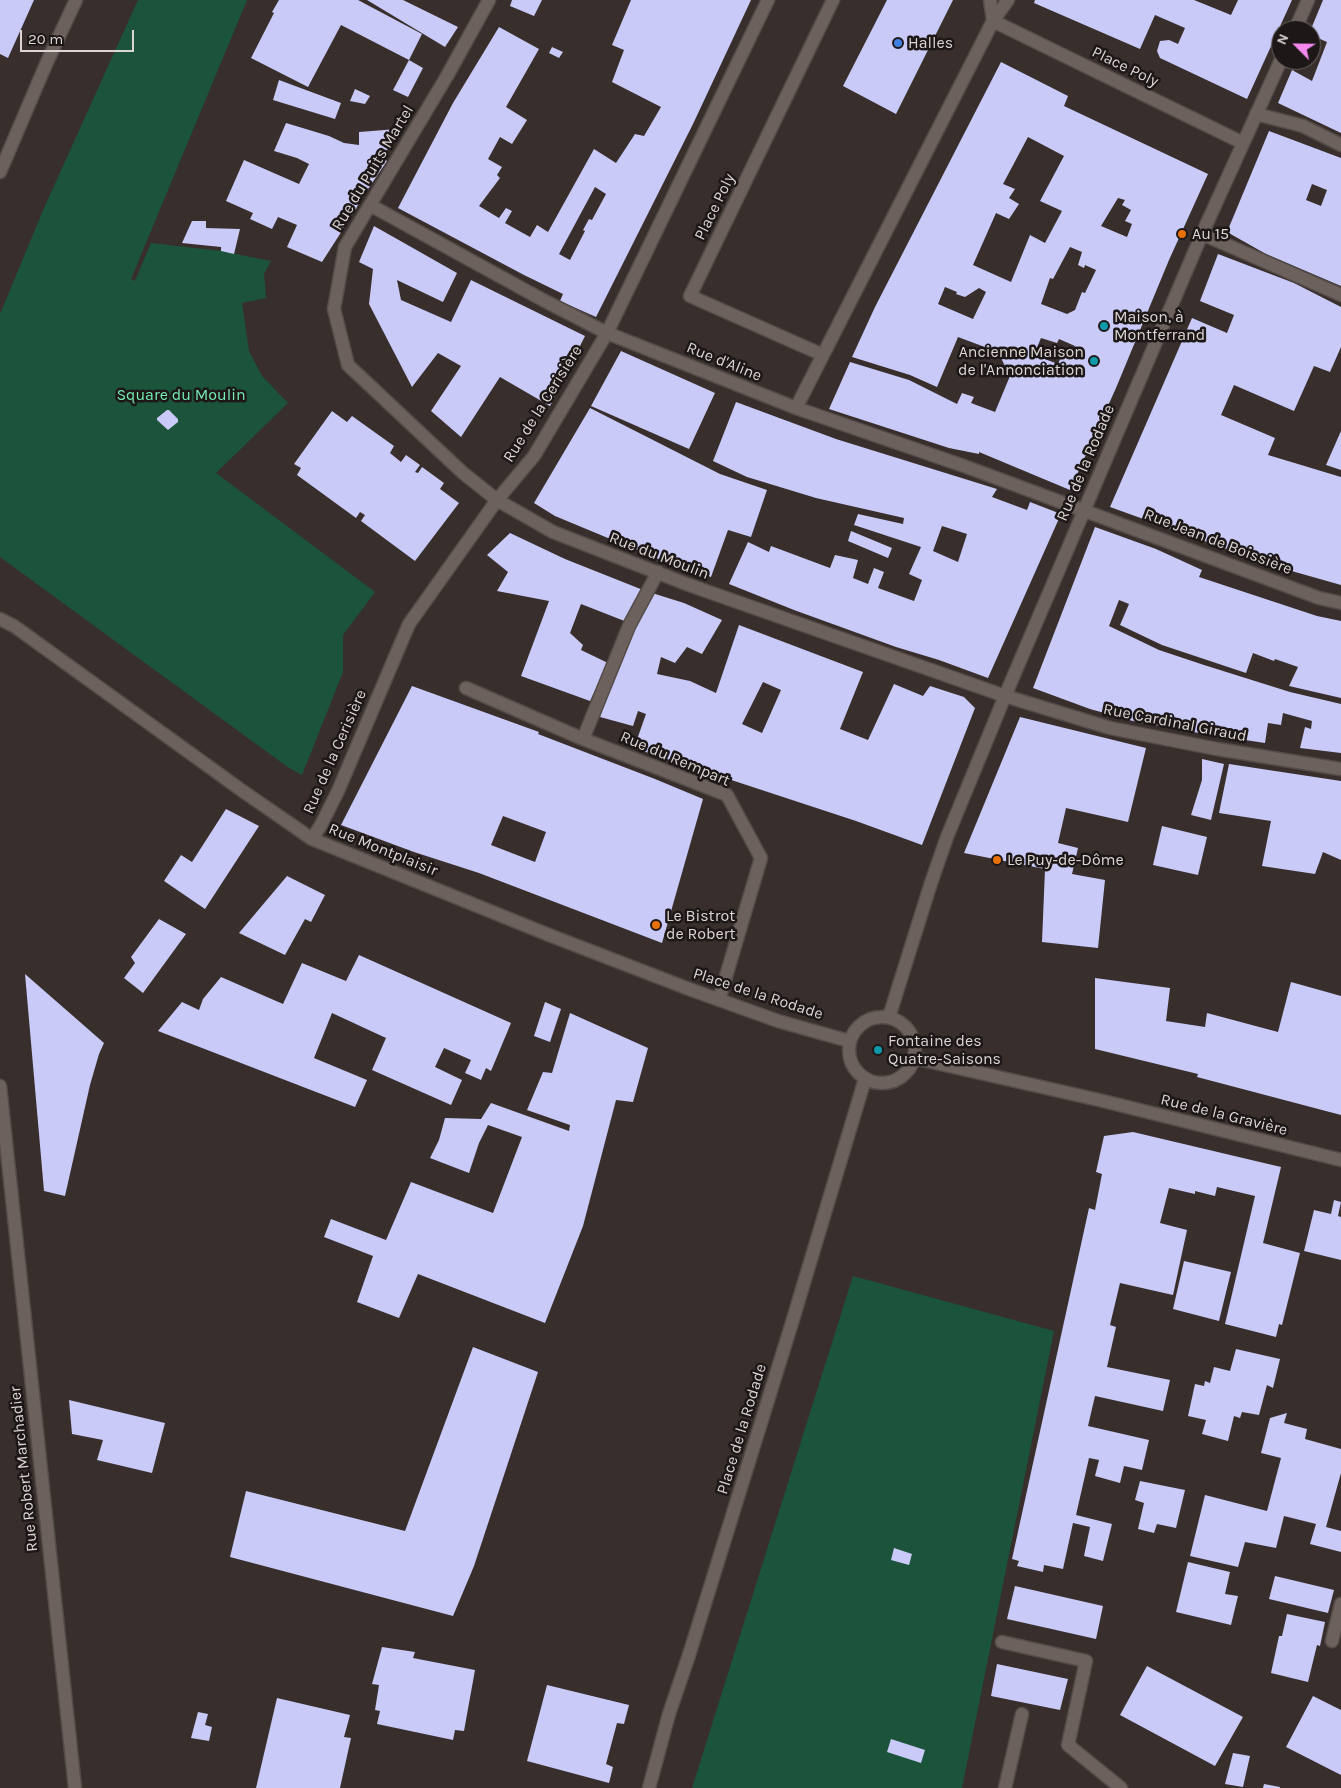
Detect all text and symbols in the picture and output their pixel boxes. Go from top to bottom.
scale bar [22,20,136,52]
north arrow [1271,20,1321,70]
text: 20 m [28,30,63,48]
text: N [1273,31,1292,47]
place label: Halles [908,33,953,53]
marker: Halles [892,37,904,49]
street label: Place Poly [1088,43,1162,91]
street label: Rue du Puits Martel [328,102,418,234]
street label: Place Poly [691,170,739,244]
place label: Au 15 [1192,224,1229,244]
marker: Au 15 [1176,228,1188,240]
place label: Maison, à Montferrand [1114,307,1205,345]
marker: Maison, à Montferrand [1098,320,1110,332]
street label: Rue d'Aline [684,338,764,386]
street label: Rue de la Cerisière [499,342,587,466]
place label: Ancienne Maison de l'Annonciation [958,342,1084,380]
marker: Ancienne Maison de l'Annonciation [1088,355,1100,367]
park label: Square du Moulin [116,385,246,405]
street label: Rue de la Rodade [1053,402,1119,524]
street label: Rue Jean de Boissière [1141,505,1295,579]
street label: Rue du Moulin [606,528,712,584]
street label: Rue de la Cerisière [299,687,371,817]
street label: Rue Cardinal Giraud [1102,700,1248,746]
street label: Rue du Rempart [617,727,733,791]
street label: Rue Montplaisir [326,819,440,881]
place label: Le Puy-de-Dôme [1007,850,1124,870]
marker: Le Puy-de-Dôme [991,854,1003,866]
place label: Le Bistrot de Robert [666,906,736,944]
marker: Le Bistrot de Robert [650,919,662,931]
street label: Place de la Rodade [691,964,825,1024]
place label: Fontaine des Quatre-Saisons [888,1031,1001,1069]
marker: Fontaine des Quatre-Saisons [872,1044,884,1056]
street label: Rue de la Gravière [1159,1090,1289,1140]
street label: Place de la Rodade [713,1361,771,1497]
street label: Rue Robert Marchadier [6,1385,42,1553]

